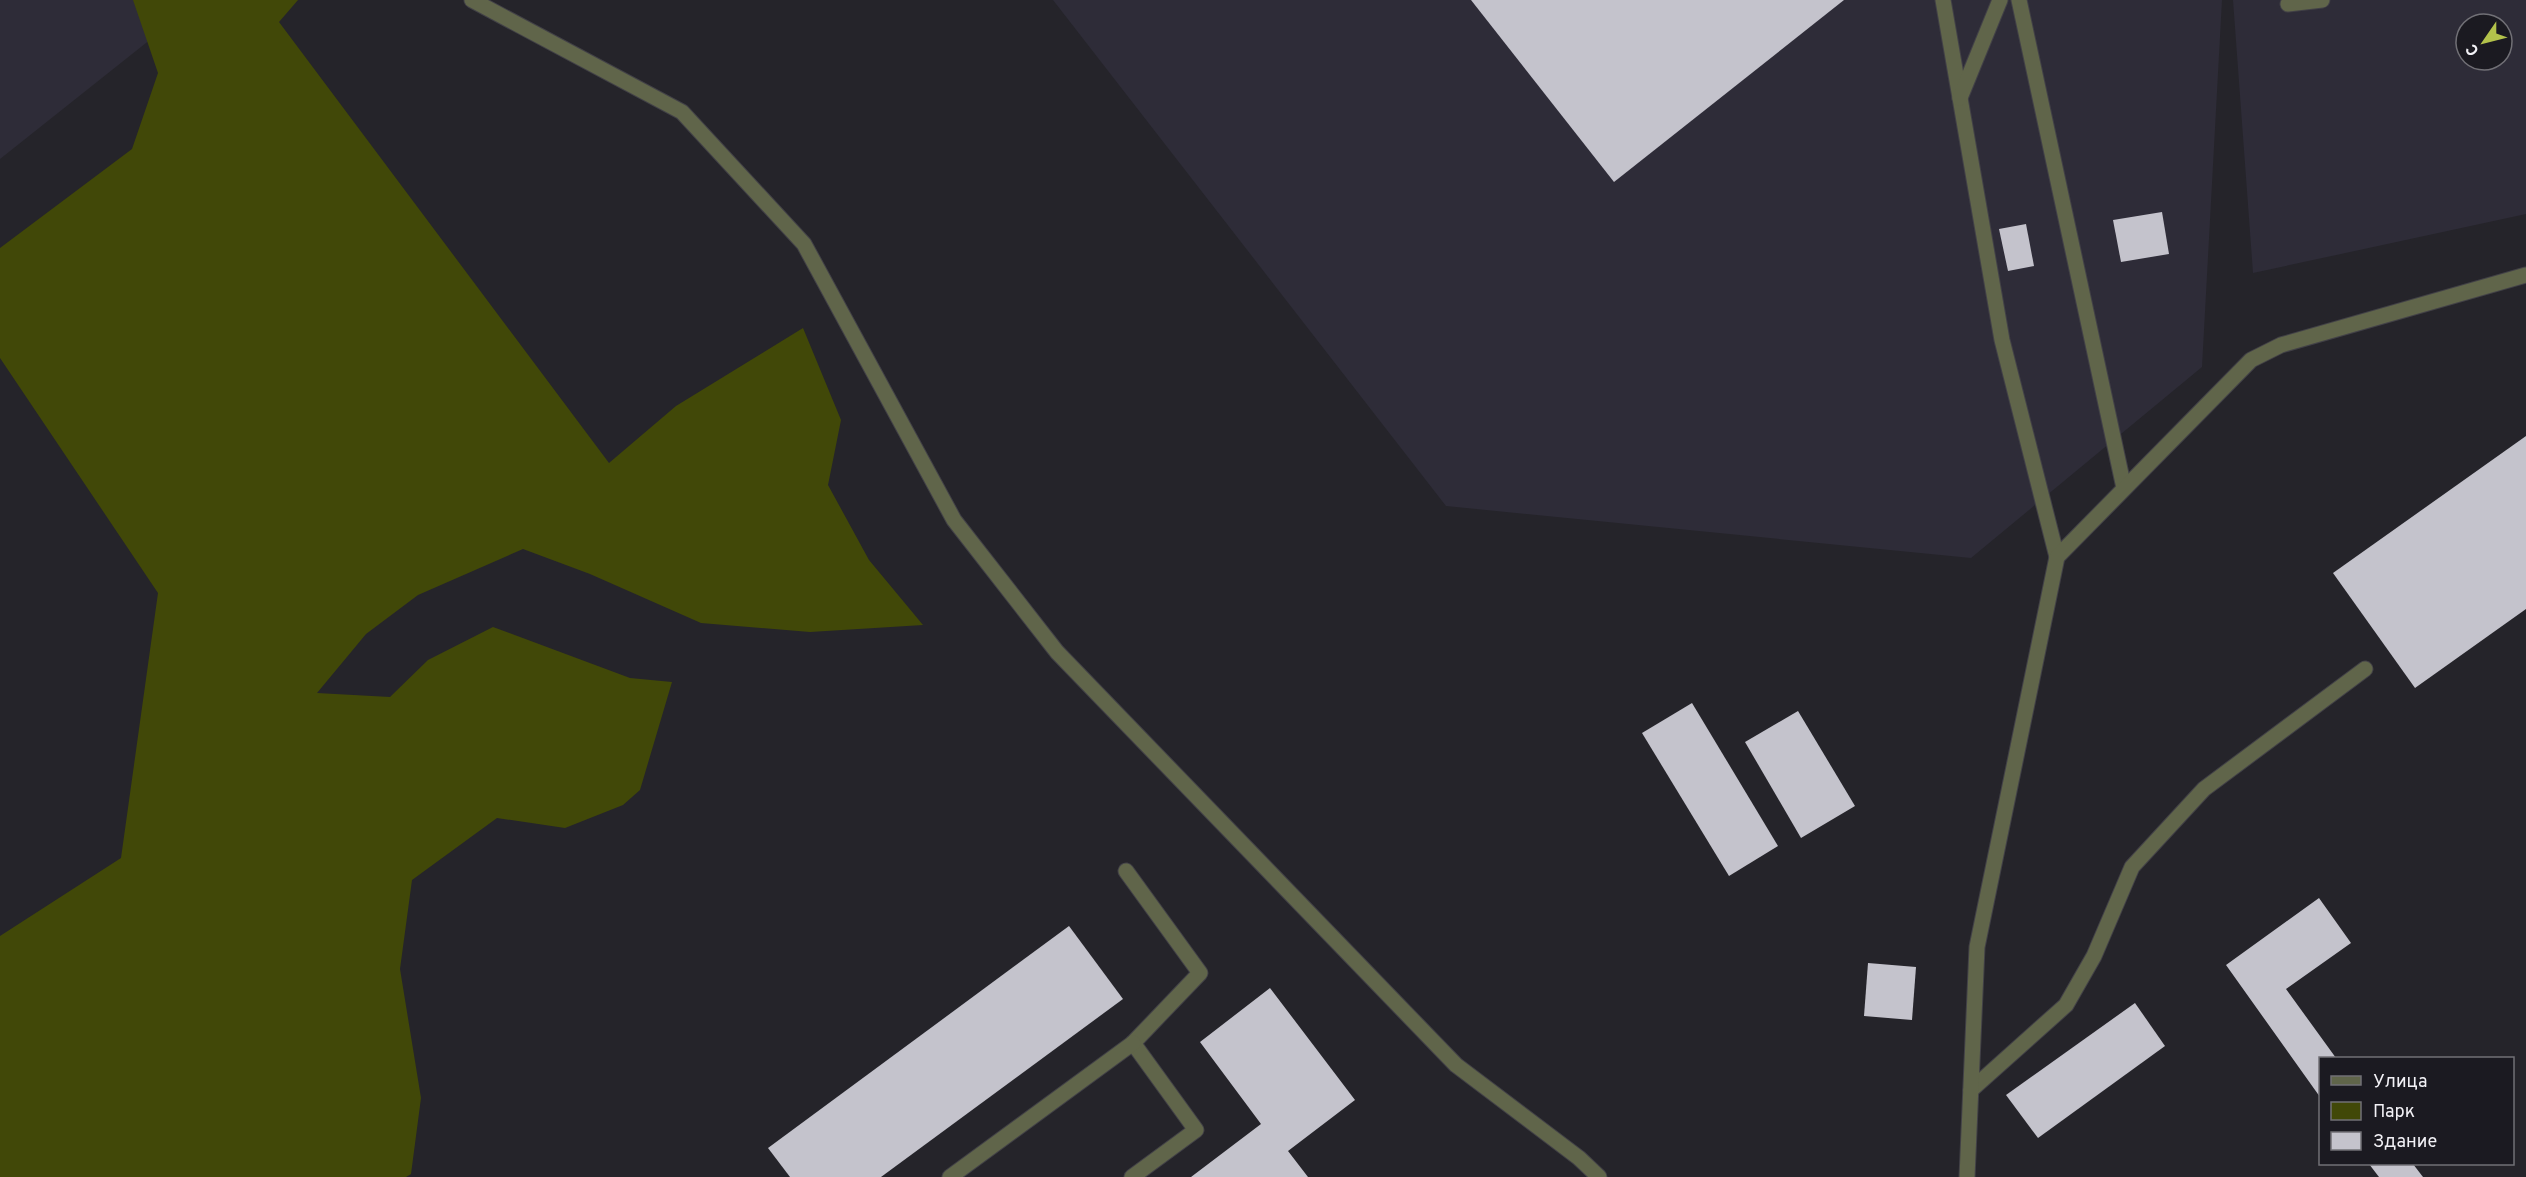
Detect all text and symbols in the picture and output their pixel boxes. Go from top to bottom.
north arrow [2454,12,2514,72]
text: С [2462,40,2484,59]
legend [2319,1057,2514,1165]
text: Улица [2373,1071,2427,1094]
text: Парк [2373,1101,2415,1124]
text: Здание [2373,1131,2437,1154]

